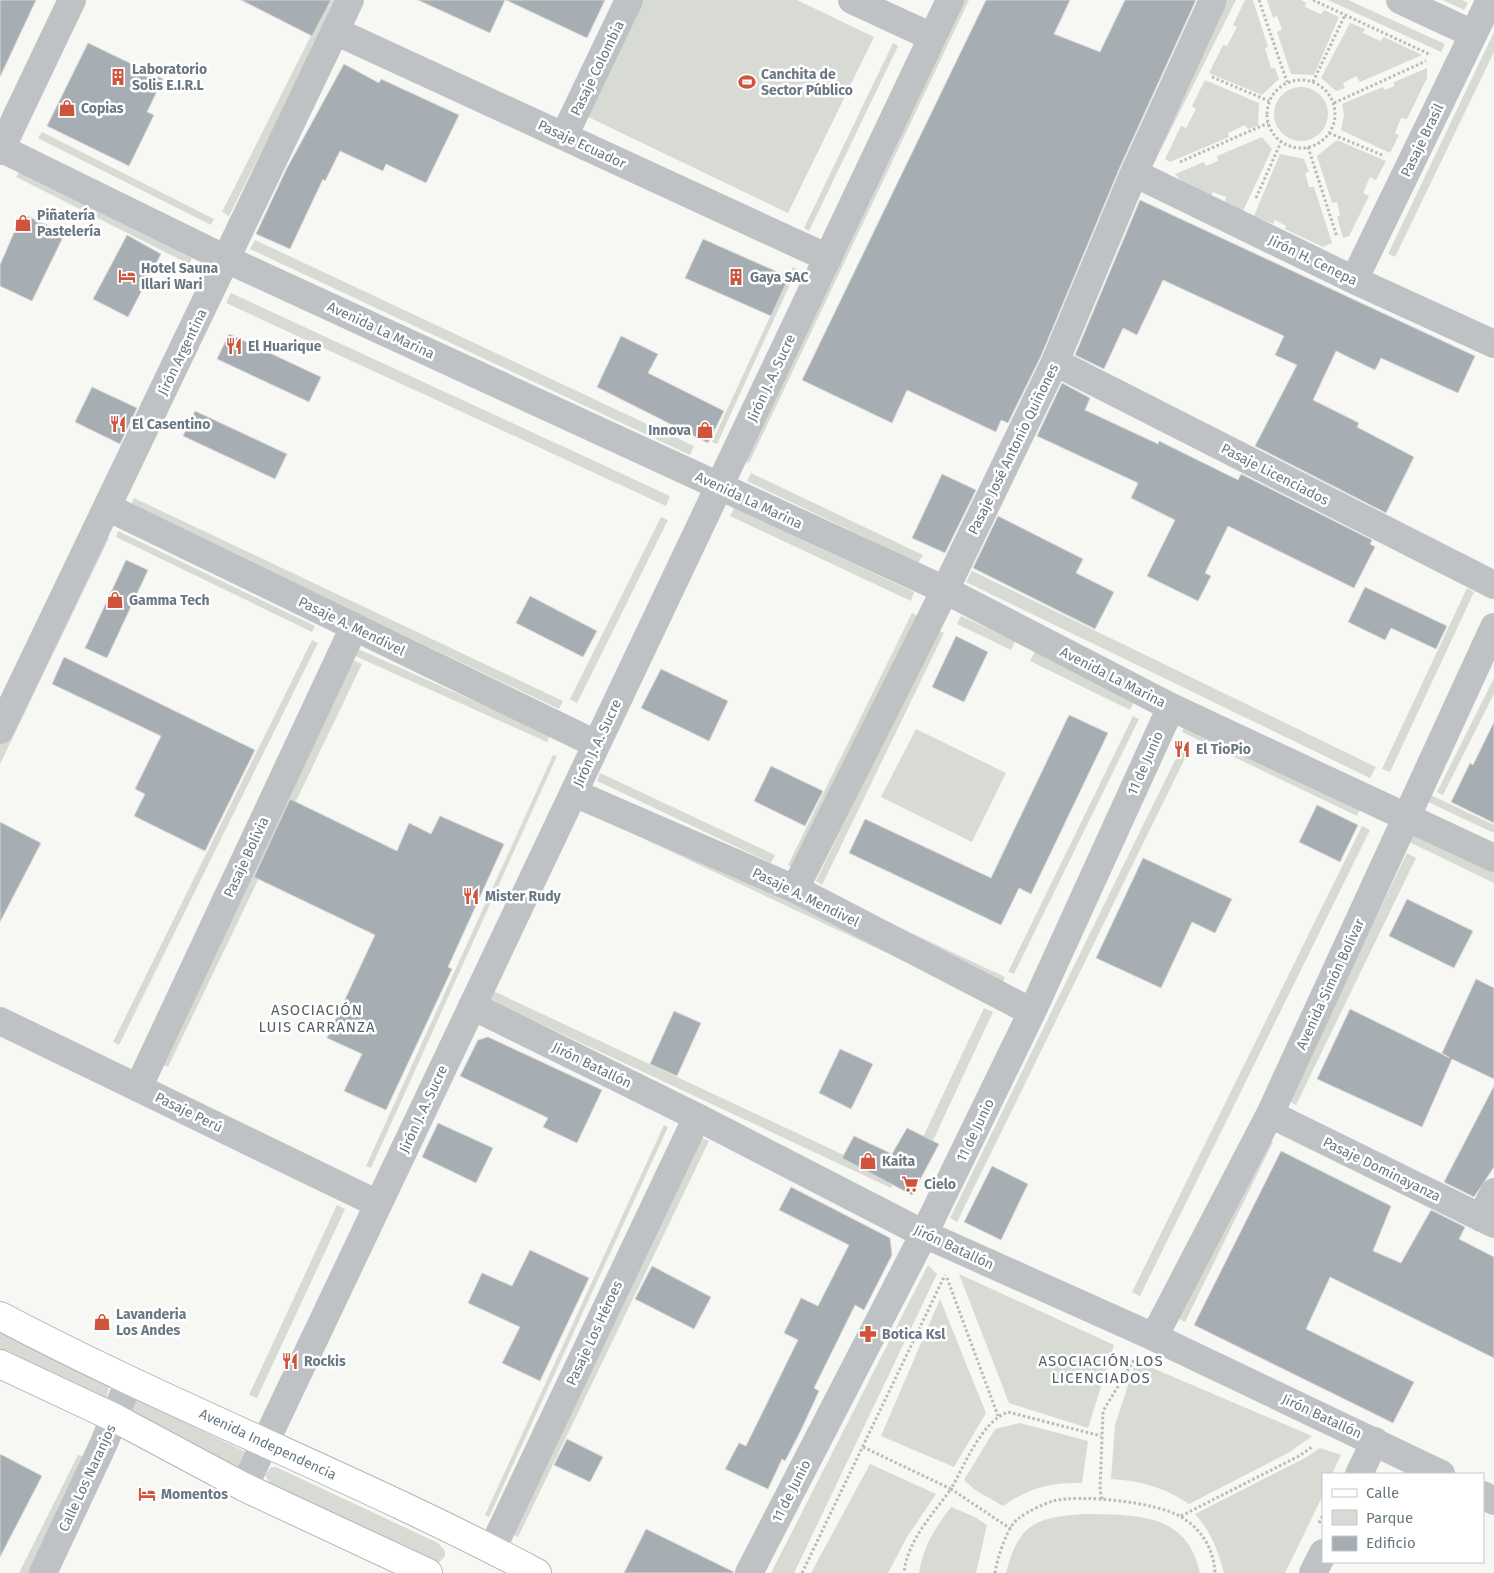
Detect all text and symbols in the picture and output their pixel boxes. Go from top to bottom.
street label: Pasaje Colombia [567,18,628,119]
place label: Laboratorio Solis E.I.R.L [132,61,207,94]
place label: Canchita de Sector Público [761,66,853,99]
building icon: Laboratorio Solis E.I.R.L [108,67,128,87]
sports icon: Canchita de Sector Público [737,72,757,92]
shop icon: Copias [57,98,77,118]
place label: Copias [81,100,124,117]
street label: Pasaje Brasil [1397,101,1448,180]
street label: Pasaje Ecuador [535,117,629,173]
place label: Piñatería Pastelería [37,207,101,240]
shop icon: Piñatería Pastelería [13,213,33,233]
street label: Jirón H. Cenepa [1266,232,1360,289]
place label: Hotel Sauna Illari Wari [141,260,219,293]
hotel icon: Hotel Sauna Illari Wari [117,266,137,286]
building icon: Gaya SAC [726,267,746,287]
place label: Gaya SAC [750,269,809,286]
street label: Avenida La Marina [325,298,437,363]
street label: Jirón Argentina [154,306,211,398]
street label: Jirón J. A. Sucre [744,332,799,425]
restaurant icon: El Huarique [224,336,244,356]
place label: El Huarique [248,338,322,355]
street label: Pasaje José Antonio Quiñones [965,361,1063,537]
restaurant icon: El Casentino [108,414,128,434]
place label: El Casentino [132,416,210,433]
shop icon: Innova [695,420,715,440]
place label: Innova [648,422,691,439]
street label: Pasaje Licenciados [1218,440,1332,509]
street label: Avenida La Marina [693,468,805,533]
shop icon: Gamma Tech [105,590,125,610]
place label: Gamma Tech [129,592,210,609]
street label: Pasaje A. Mendivel [296,593,408,660]
street label: Avenida La Marina [1057,644,1168,711]
street label: Jirón J. A. Sucre [570,697,625,790]
street label: 11 de Junio [1124,729,1167,798]
restaurant icon: El TioPio [1172,739,1192,759]
place label: El TioPio [1196,741,1251,758]
street label: Pasaje Bolivia [220,814,273,900]
street label: Pasaje A. Mendivel [750,864,862,931]
restaurant icon: Mister Rudy [461,886,481,906]
place label: Mister Rudy [485,888,562,905]
street label: Avenida Simón Bolívar [1293,916,1369,1052]
district label: ASOCIACIÓN LUIS CARRANZA [258,1001,376,1036]
street label: Jirón Batallón [549,1039,634,1092]
street label: Jirón J. A. Sucre [396,1063,451,1156]
street label: Pasaje Perú [152,1089,225,1136]
street label: 11 de Junio [953,1096,998,1165]
street label: Pasaje Dominayanza [1320,1134,1443,1205]
shop icon: Kaita [858,1151,878,1171]
place label: Kaita [882,1153,916,1170]
supermarket icon: Cielo [900,1174,920,1194]
place label: Cielo [924,1176,956,1193]
street label: Jirón Batallón [911,1221,997,1273]
street label: Pasaje Los Héroes [563,1278,626,1388]
place label: Lavanderia Los Andes [116,1306,187,1339]
shop icon: Lavanderia Los Andes [92,1312,112,1332]
pharmacy icon: Botica Ksl [858,1324,878,1344]
place label: Botica Ksl [882,1326,946,1343]
restaurant icon: Rockis [280,1351,300,1371]
district label: ASOCIACIÓN LOS LICENCIADOS [1038,1352,1164,1387]
place label: Rockis [304,1353,346,1370]
street label: Jirón Batallón [1279,1390,1365,1442]
street label: Avenida Independencia [197,1405,339,1484]
street label: Calle Los Naranjos [55,1422,120,1534]
street label: 11 de Junio [768,1457,814,1525]
legend [1322,1473,1484,1563]
hotel icon: Momentos [137,1484,157,1504]
text: Calle [1366,1484,1399,1502]
place label: Momentos [161,1486,228,1503]
text: Parque [1366,1509,1413,1527]
text: Edificio [1366,1534,1416,1552]

